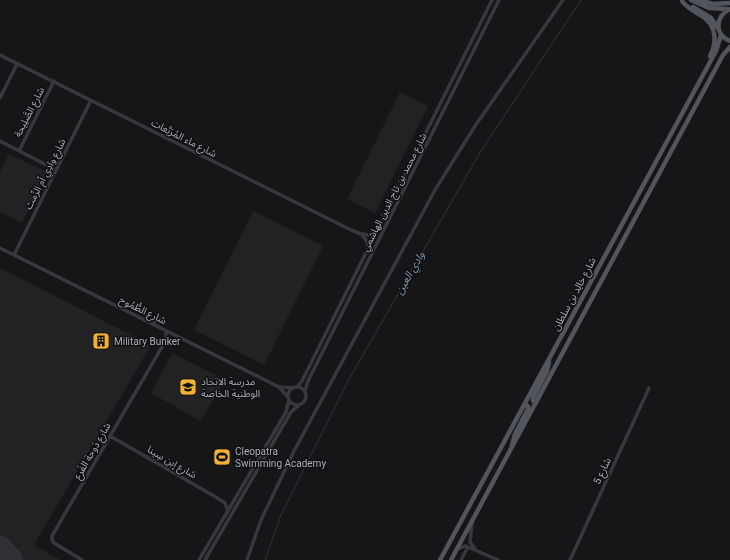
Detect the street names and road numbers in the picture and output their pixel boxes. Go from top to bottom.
street label: شارع الصَّلِيحة [12,85,48,140]
street label: شارع ماء المُرَبَّعات [149,116,219,161]
street label: شارع محمد بن تاج الدين الهاشمي [359,131,431,254]
street label: شارع وادِي أم الرِّمث [22,136,70,213]
street label: شارع خالِد بن سلطان [550,255,600,333]
street label: شارع الطُّمُوح [117,293,169,328]
street label: شارع دَوحة الفَرع [71,420,114,482]
street label: شارع إبن سِينا [145,444,199,482]
street label: شارع 5 [591,456,615,487]

